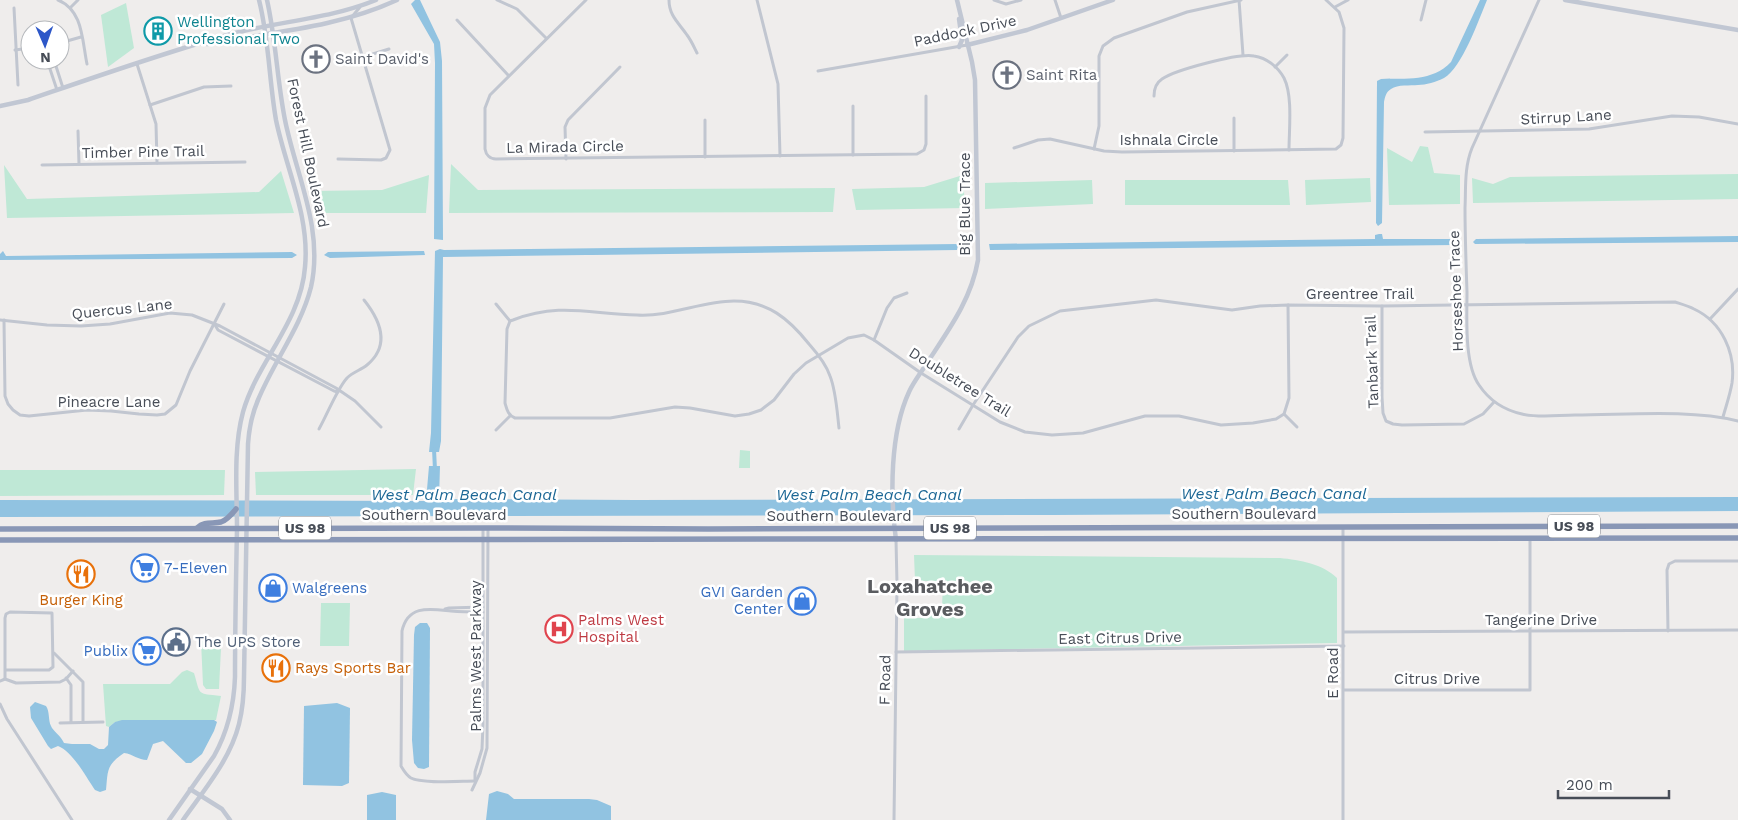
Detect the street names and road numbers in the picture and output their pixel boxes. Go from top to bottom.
street label: Paddock Drive [912,11,1018,51]
street label: Forest Hill Boulevard [283,77,333,229]
street label: Stirrup Lane [1520,106,1612,128]
street label: Ishnala Circle [1120,131,1218,149]
street label: La Mirada Circle [506,137,624,157]
street label: Timber Pine Trail [81,142,205,162]
street label: Big Blue Trace [956,152,974,256]
street label: Horseshoe Trace [1445,230,1467,352]
street label: Greentree Trail [1306,285,1415,303]
street label: Quercus Lane [71,295,173,323]
street label: Tanbark Trail [1361,315,1383,409]
street label: Doubletree Trail [906,343,1015,421]
street label: Pineacre Lane [57,393,161,411]
street label: Southern Boulevard [1171,505,1317,523]
street label: Southern Boulevard [361,506,507,524]
street label: Southern Boulevard [766,507,912,525]
road number: US 98 [1548,514,1600,538]
road number: US 98 [279,516,331,540]
road number: US 98 [924,516,976,540]
street label: Palms West Parkway [467,580,485,732]
street label: Tangerine Drive [1485,611,1597,629]
street label: East Citrus Drive [1058,628,1182,648]
street label: E Road [1324,647,1342,699]
street label: F Road [876,655,894,705]
street label: Citrus Drive [1394,670,1480,688]

